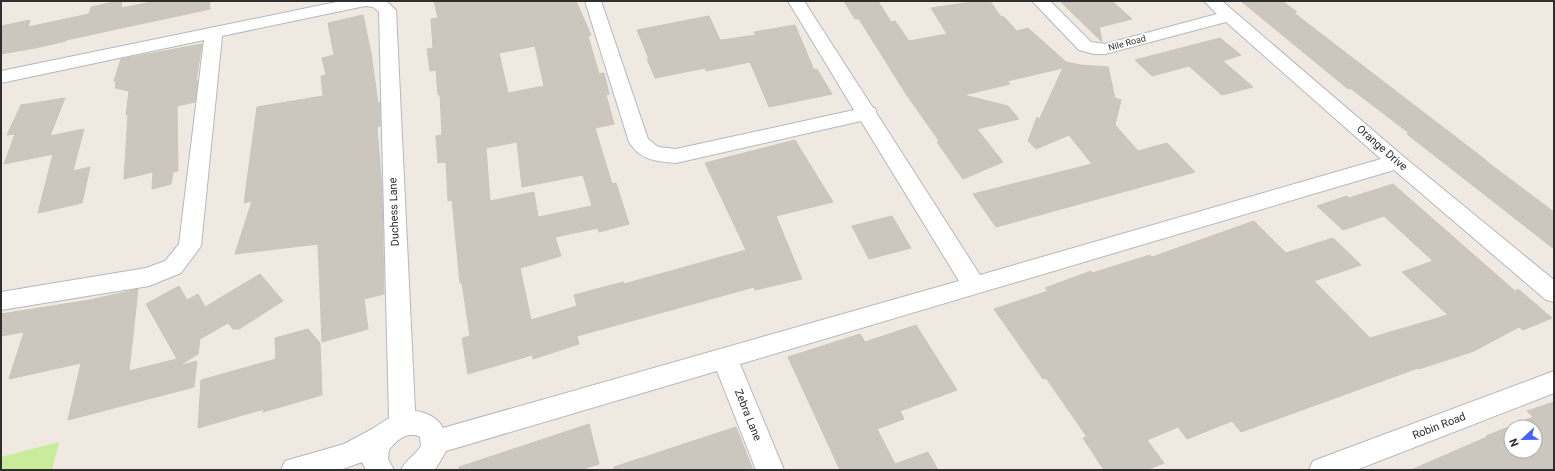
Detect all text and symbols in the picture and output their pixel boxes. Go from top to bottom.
street label: Nile Road [1107,33,1147,53]
street label: Orange Drive [1354,123,1410,174]
street label: Duchess Lane [386,177,402,247]
street label: Zebra Lane [732,387,764,443]
street label: Robin Road [1411,410,1467,442]
north arrow [1503,419,1543,459]
text: N [1507,436,1522,449]

